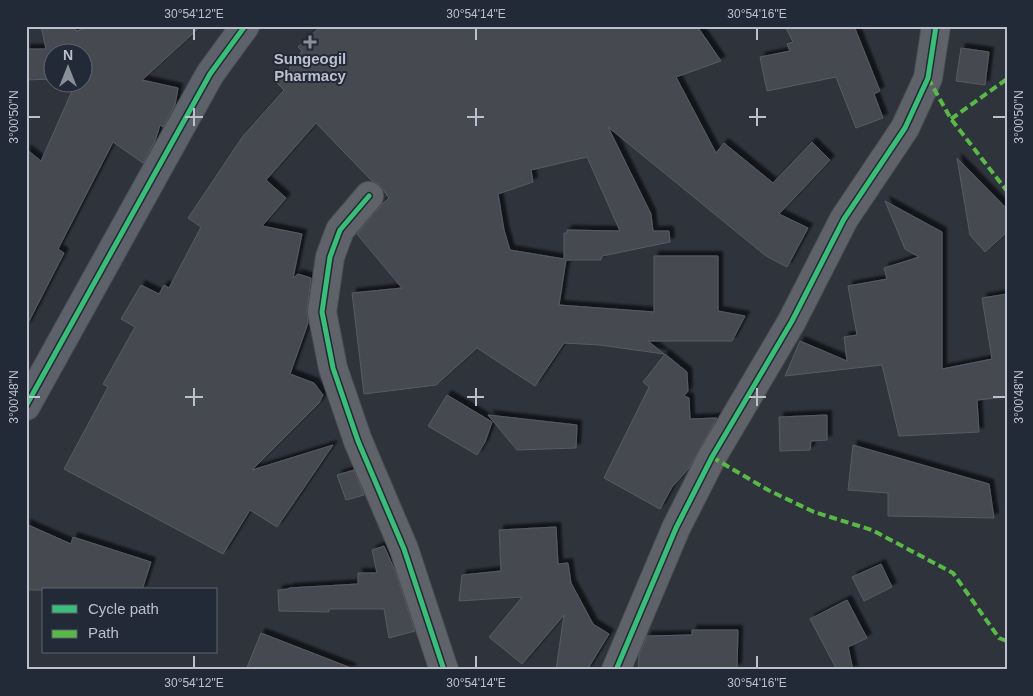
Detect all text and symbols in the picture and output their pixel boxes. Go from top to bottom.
text: 30°54'12"E [164,7,224,21]
text: 30°54'14"E [446,7,506,21]
text: 30°54'16"E [727,7,787,21]
marker: Sungeogil Pharmacy [304,36,316,48]
north arrow [42,42,92,92]
text: N [63,47,73,63]
place label: Sungeogil Pharmacy [274,50,347,84]
text: 3°00'50"N [7,90,21,144]
text: 3°00'50"N [1012,90,1026,144]
text: 3°00'48"N [7,370,21,424]
text: 3°00'48"N [1012,370,1026,424]
legend [42,588,218,654]
text: Cycle path [88,600,159,617]
text: Path [88,624,119,641]
text: 30°54'12"E [164,676,224,690]
text: 30°54'14"E [446,676,506,690]
text: 30°54'16"E [727,676,787,690]

